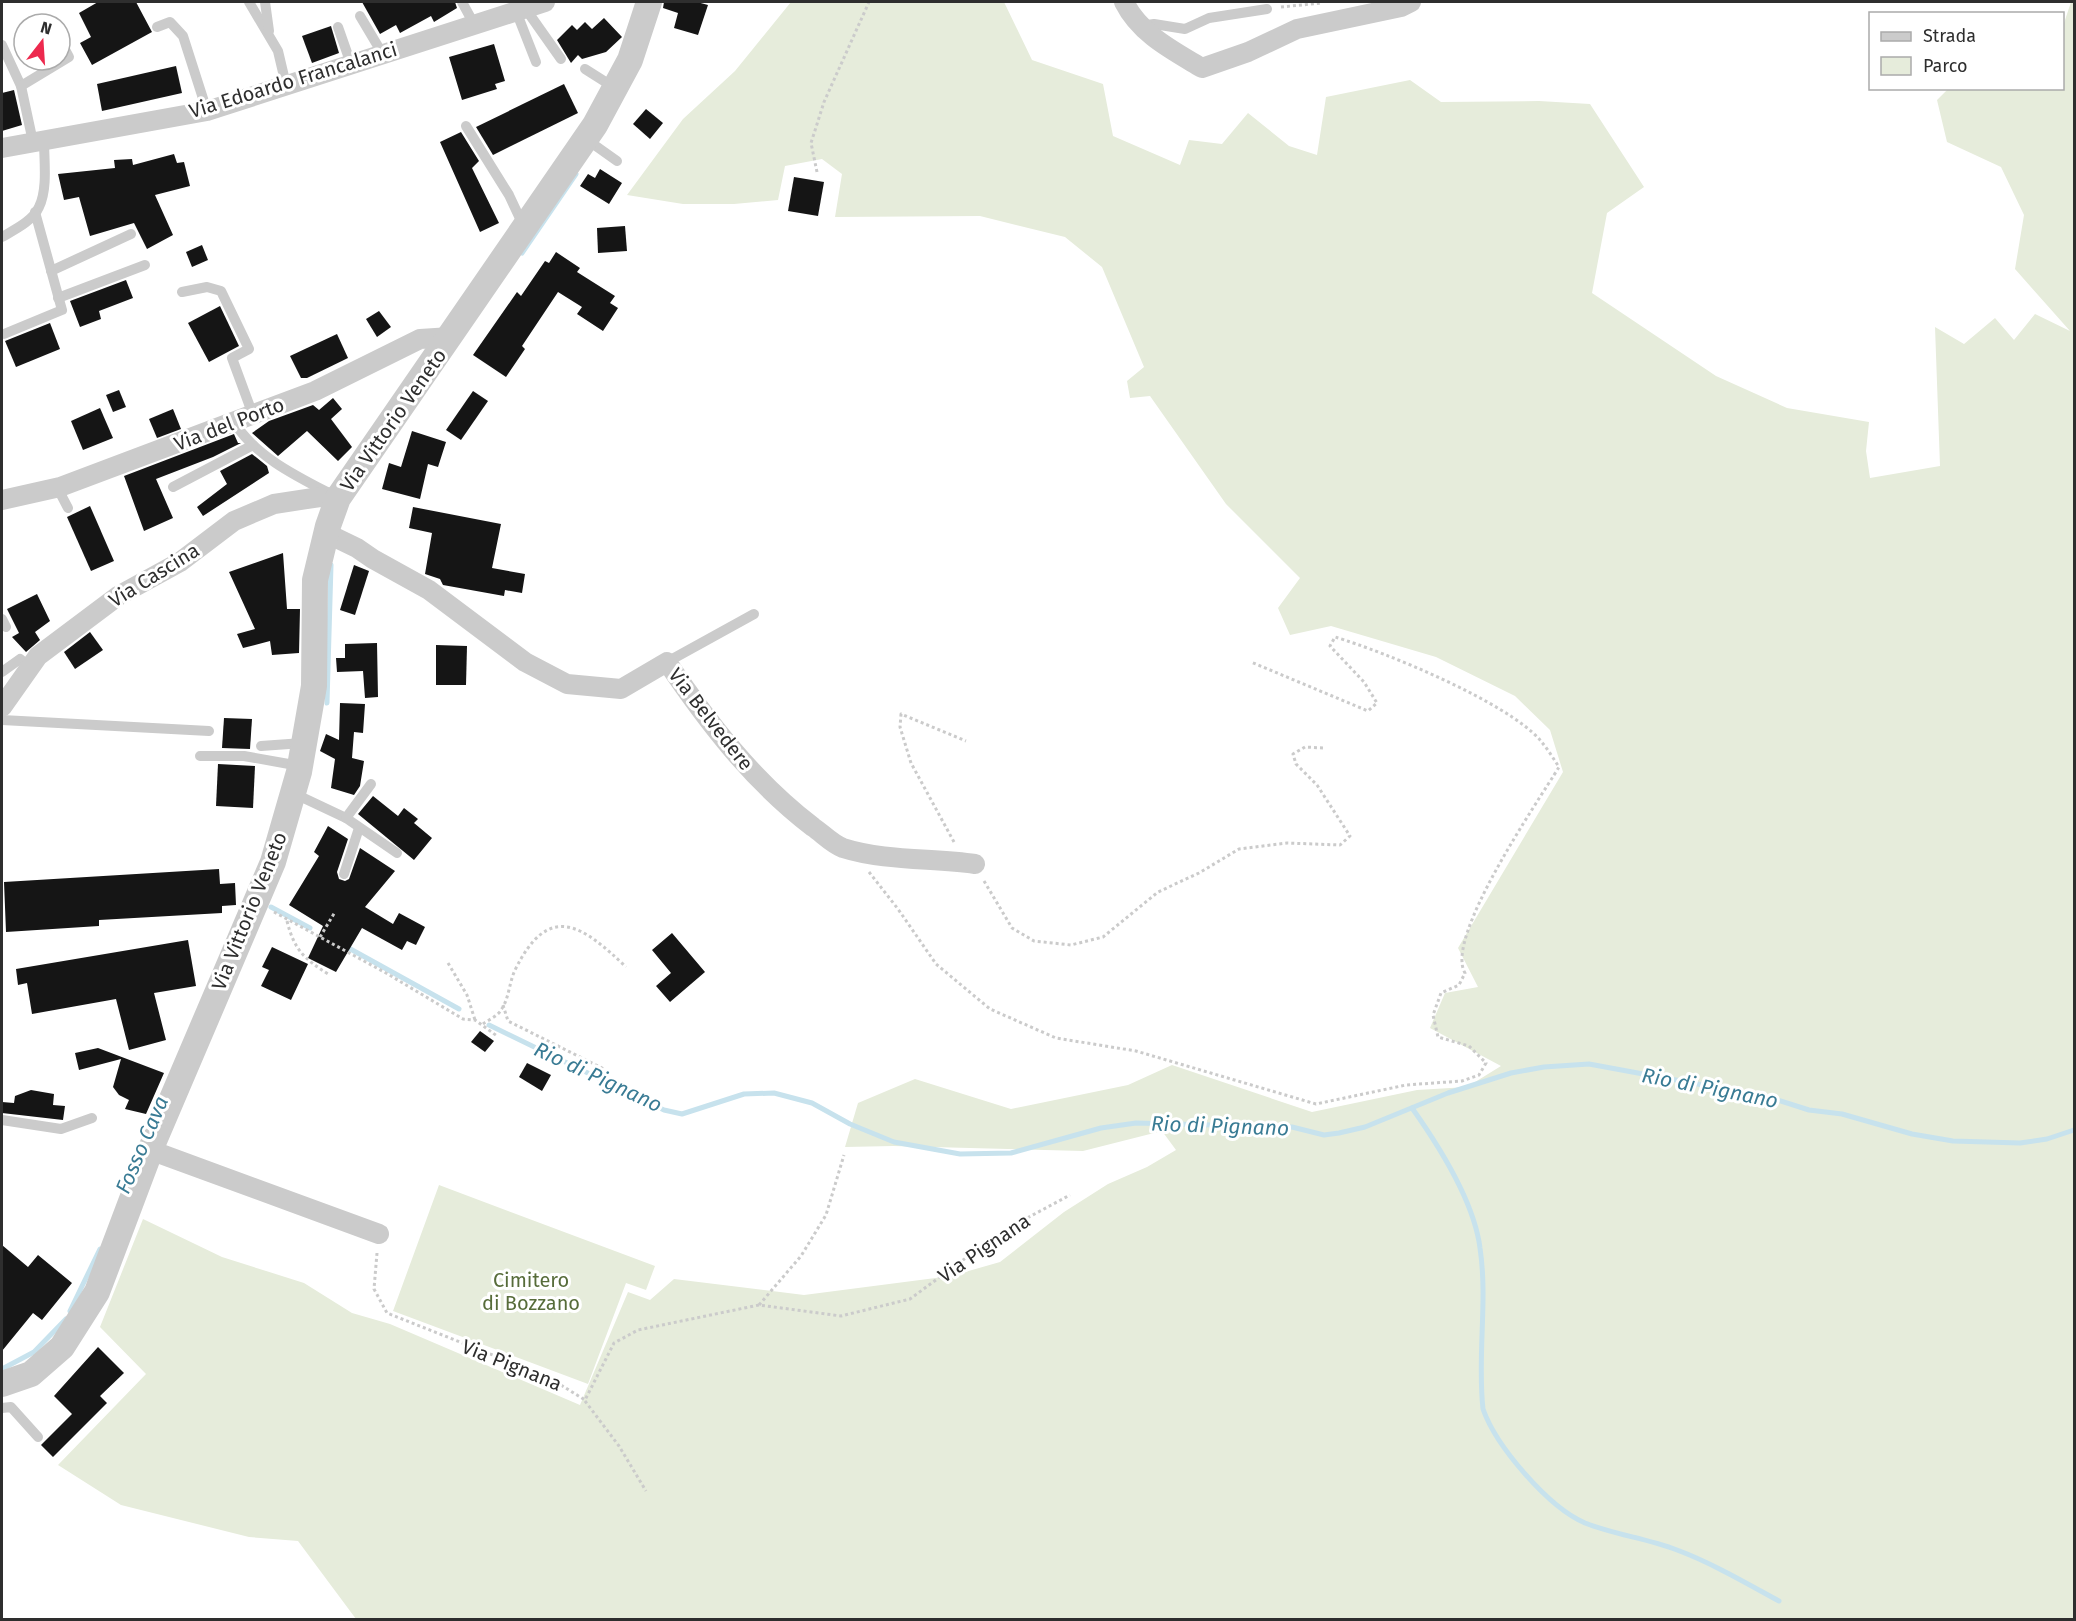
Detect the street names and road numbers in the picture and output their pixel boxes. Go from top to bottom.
street label: Via Edoardo Francalanci [186,37,400,123]
street label: Via Vittorio Veneto [335,344,451,496]
street label: Via del Porto [171,392,287,456]
street label: Via Cascina [104,538,204,612]
street label: Via Belvedere [664,663,758,775]
street label: Via Vittorio Veneto [206,828,292,994]
street label: Via Pignana [933,1208,1035,1288]
street label: Via Pignana [458,1334,566,1396]

